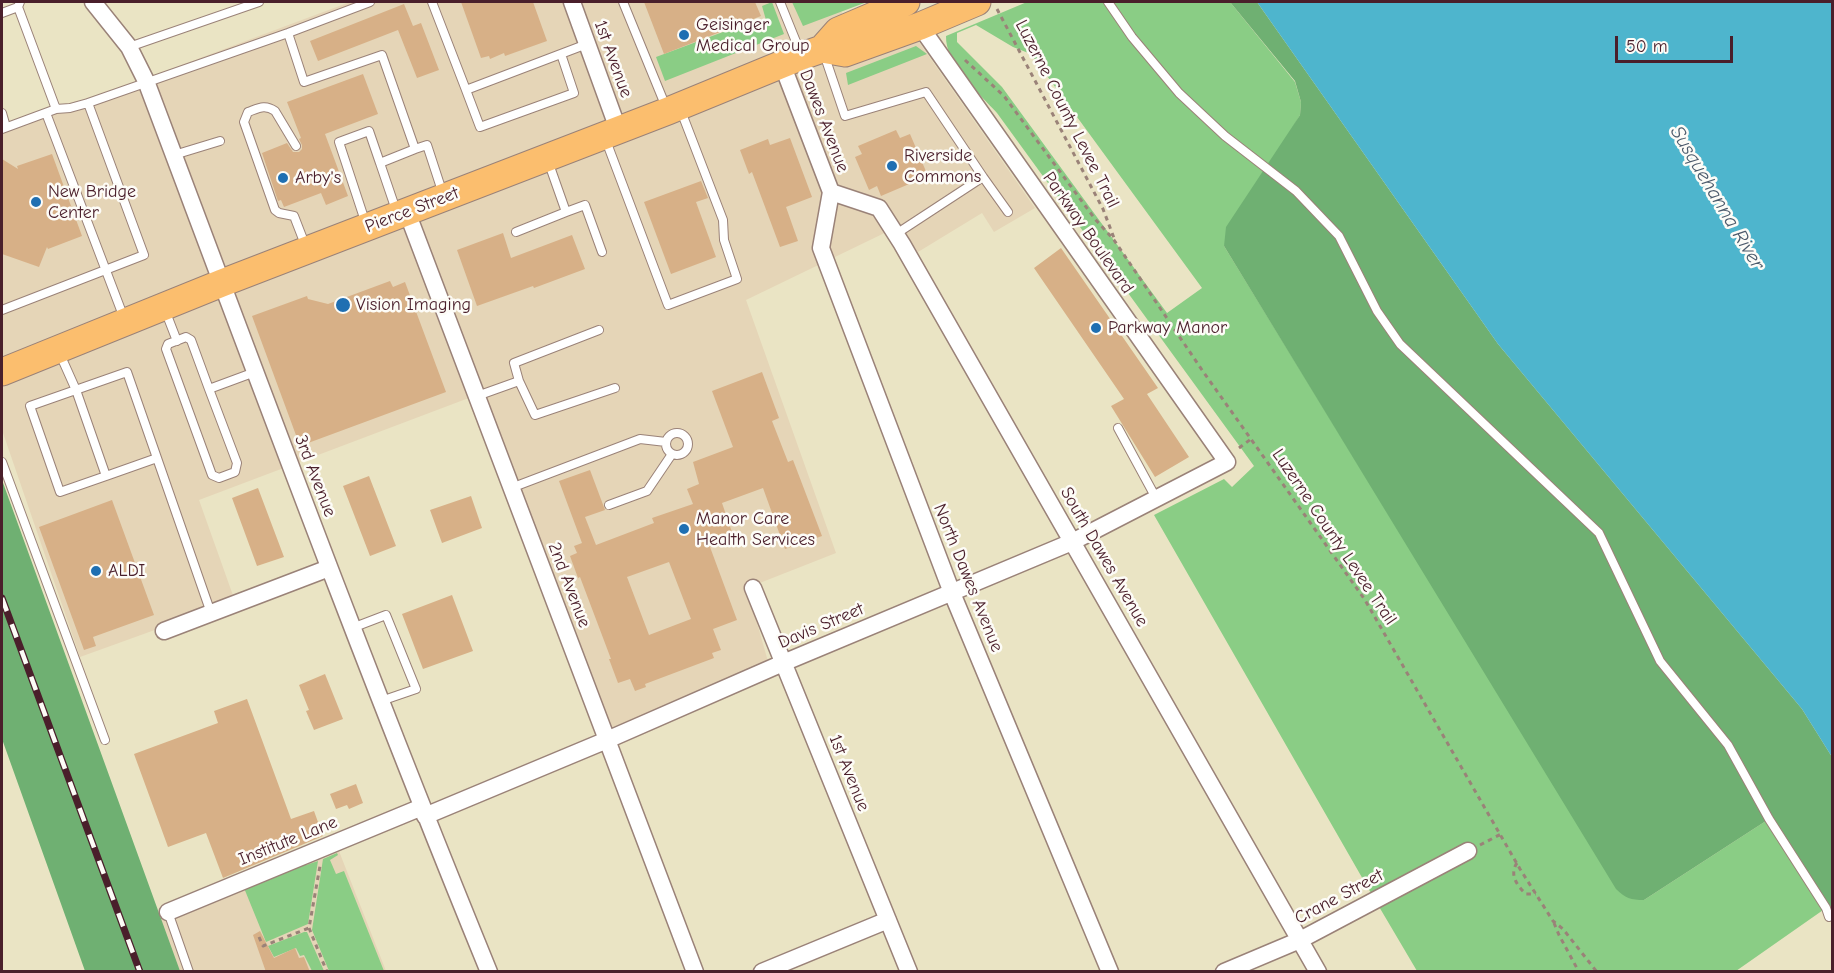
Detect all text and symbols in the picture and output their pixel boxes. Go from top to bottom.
place label: Geisinger Medical Group [696,14,810,57]
street label: Luzerne County Levee Trail [1010,16,1124,212]
street label: 1st Avenue [589,17,637,101]
scale bar [1618,24,1736,62]
marker: Geisinger Medical Group [677,28,691,42]
text: 50 m [1626,36,1668,57]
street label: Dawes Avenue [794,67,854,175]
water label: Susquehanna River [1665,122,1769,274]
place label: Riverside Commons [904,145,981,188]
marker: Riverside Commons [885,159,899,173]
place label: Arby's [295,167,341,189]
street label: Parkway Boulevard [1038,168,1138,298]
marker: Arby's [276,171,290,185]
place label: New Bridge Center [48,181,136,224]
street label: Pierce Street [362,182,462,238]
marker: New Bridge Center [29,195,43,209]
place label: Vision Imaging [356,294,471,316]
marker: Vision Imaging [334,296,352,314]
place label: Parkway Manor [1108,317,1227,339]
marker: Parkway Manor [1089,321,1103,335]
street label: 3rd Avenue [289,432,341,520]
street label: Luzerne County Levee Trail [1267,445,1401,629]
street label: South Dawes Avenue [1055,483,1153,631]
street label: North Dawes Avenue [928,501,1008,655]
place label: Manor Care Health Services [696,508,815,550]
marker: Manor Care Health Services [677,522,691,536]
street label: 2nd Avenue [543,539,595,631]
place label: ALDI [108,560,145,582]
marker: ALDI [89,564,103,578]
street label: Davis Street [775,598,867,654]
street label: 1st Avenue [824,732,874,814]
street label: Institute Lane [235,811,341,871]
street label: Crane Street [1291,865,1387,929]

